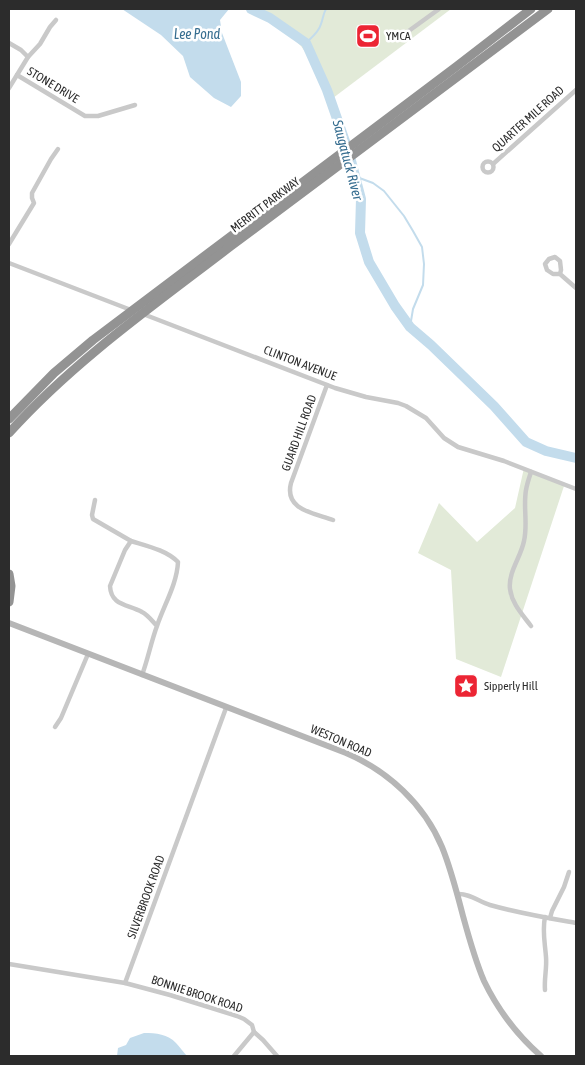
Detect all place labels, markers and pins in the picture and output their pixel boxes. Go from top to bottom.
sports icon: YMCA [355,23,381,49]
place label: YMCA [386,29,411,43]
place icon: Sipperly Hill [453,673,479,699]
place label: Sipperly Hill [484,679,539,693]

